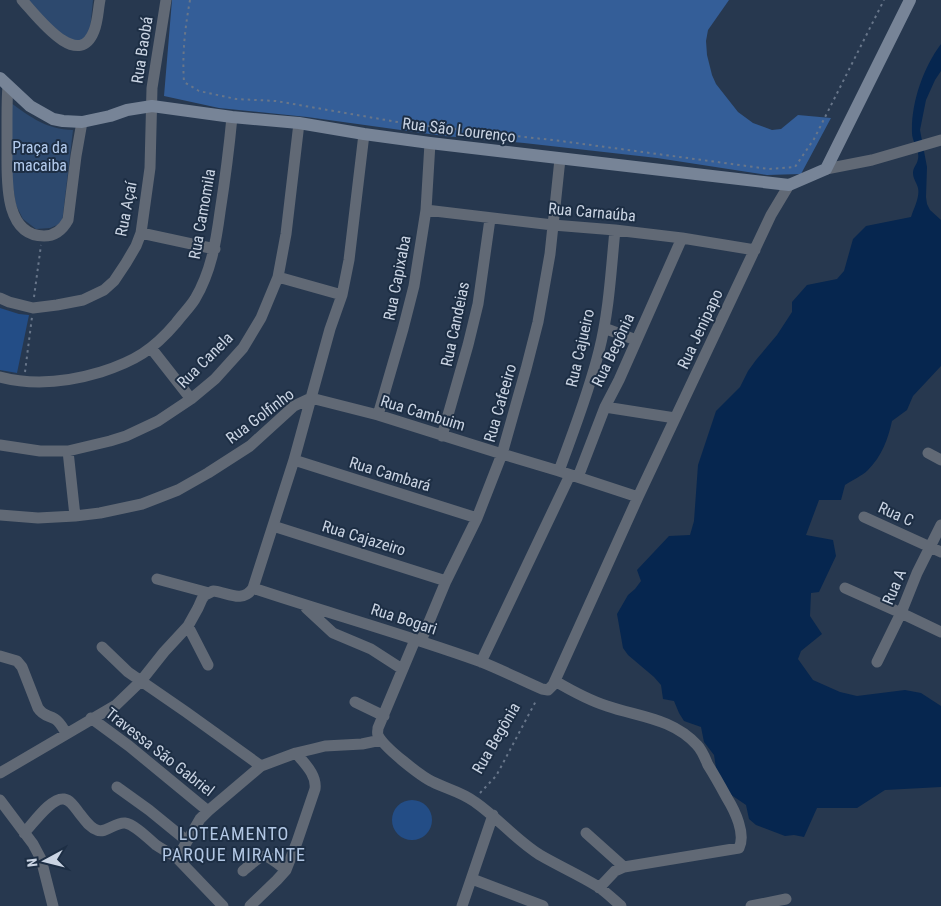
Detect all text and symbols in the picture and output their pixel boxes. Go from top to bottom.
street label: Rua Baobá [127,15,157,85]
street label: Rua São Lourenço [401,114,517,146]
park label: Praça da macaiba [12,138,68,175]
street label: Rua Camomila [185,167,219,261]
street label: Rua Açaí [111,179,141,238]
street label: Rua Carnaúba [547,199,637,225]
street label: Rua Capixaba [379,234,415,322]
street label: Rua Candeias [437,280,473,368]
street label: Rua Jenipapo [673,286,727,372]
street label: Rua Cajueiro [562,307,598,389]
street label: Rua Begônia [588,310,638,390]
street label: Rua Canela [173,328,237,392]
street label: Rua Cafeeiro [480,362,520,444]
street label: Rua Golfinho [222,384,298,448]
street label: Rua Cambuim [378,391,468,435]
street label: Rua Cambará [347,453,433,495]
street label: Rua C [875,498,917,530]
street label: Rua Cajazeiro [320,516,408,560]
street label: Rua A [878,566,910,608]
street label: Rua Bogari [369,599,439,639]
street label: Rua Begônia [468,699,524,777]
street label: Travessa São Gabriel [102,704,218,800]
district label: LOTEAMENTO PARQUE MIRANTE [162,823,306,865]
north arrow [20,836,70,886]
text: N [24,857,41,868]

